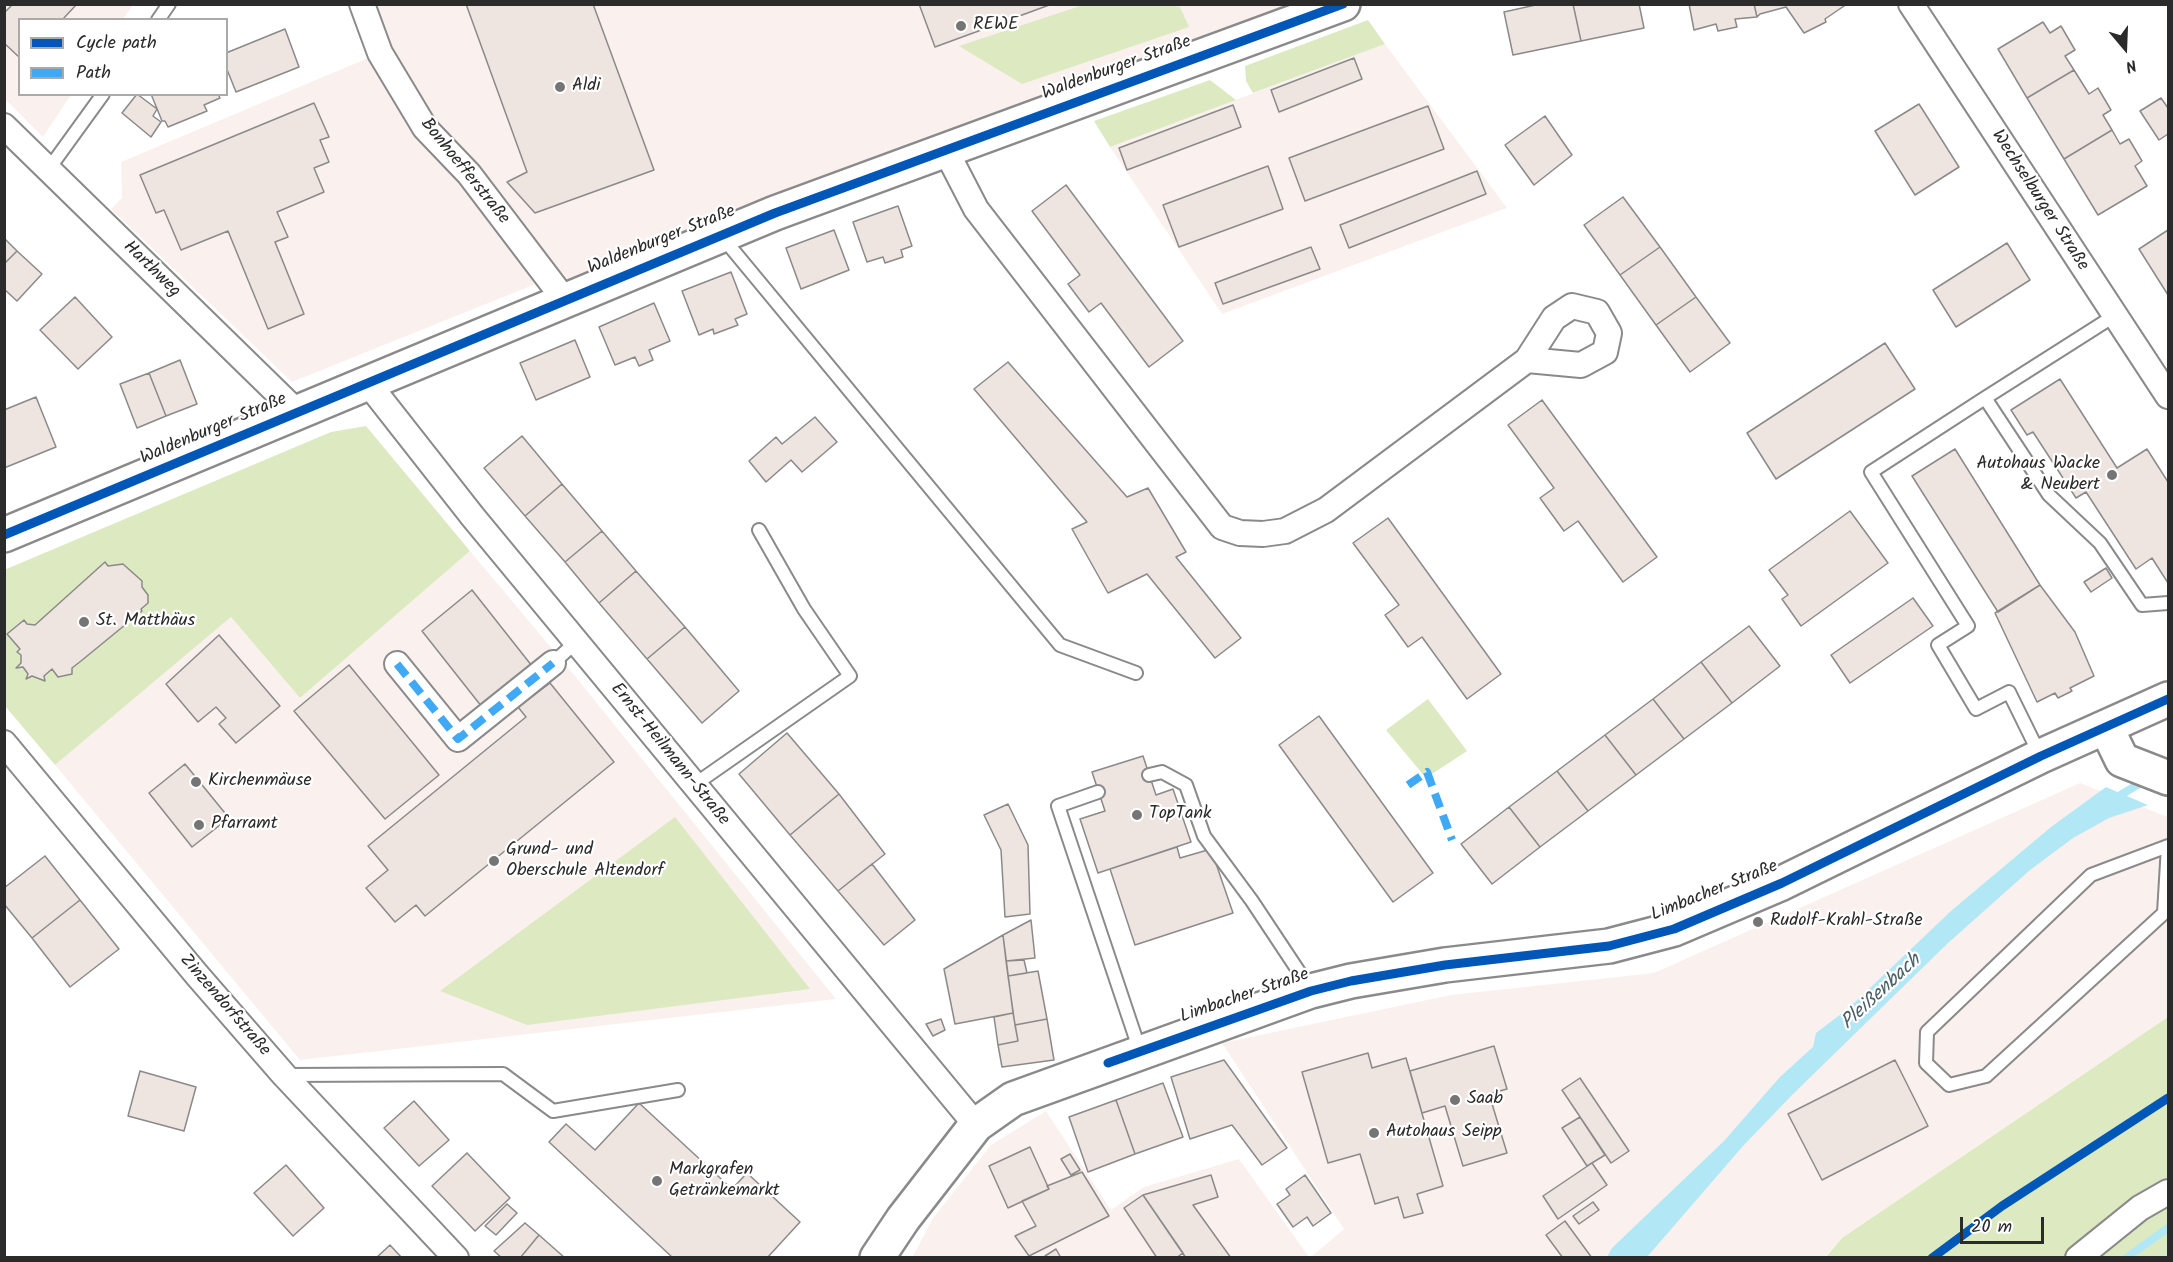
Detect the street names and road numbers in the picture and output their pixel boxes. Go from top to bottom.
street label: Waldenburger Straße [1040,32,1194,106]
street label: Bonhoefferstraße [415,115,513,229]
street label: Wechselburger Straße [1985,127,2093,275]
street label: Waldenburger Straße [585,202,739,280]
street label: Harthweg [118,237,184,303]
street label: Waldenburger Straße [137,389,291,471]
street label: Ernst-Heilmann-Straße [605,679,733,831]
street label: Limbacher Straße [1648,857,1782,927]
street label: Zinzendorfstraße [174,951,274,1061]
street label: Limbacher Straße [1178,965,1312,1029]

